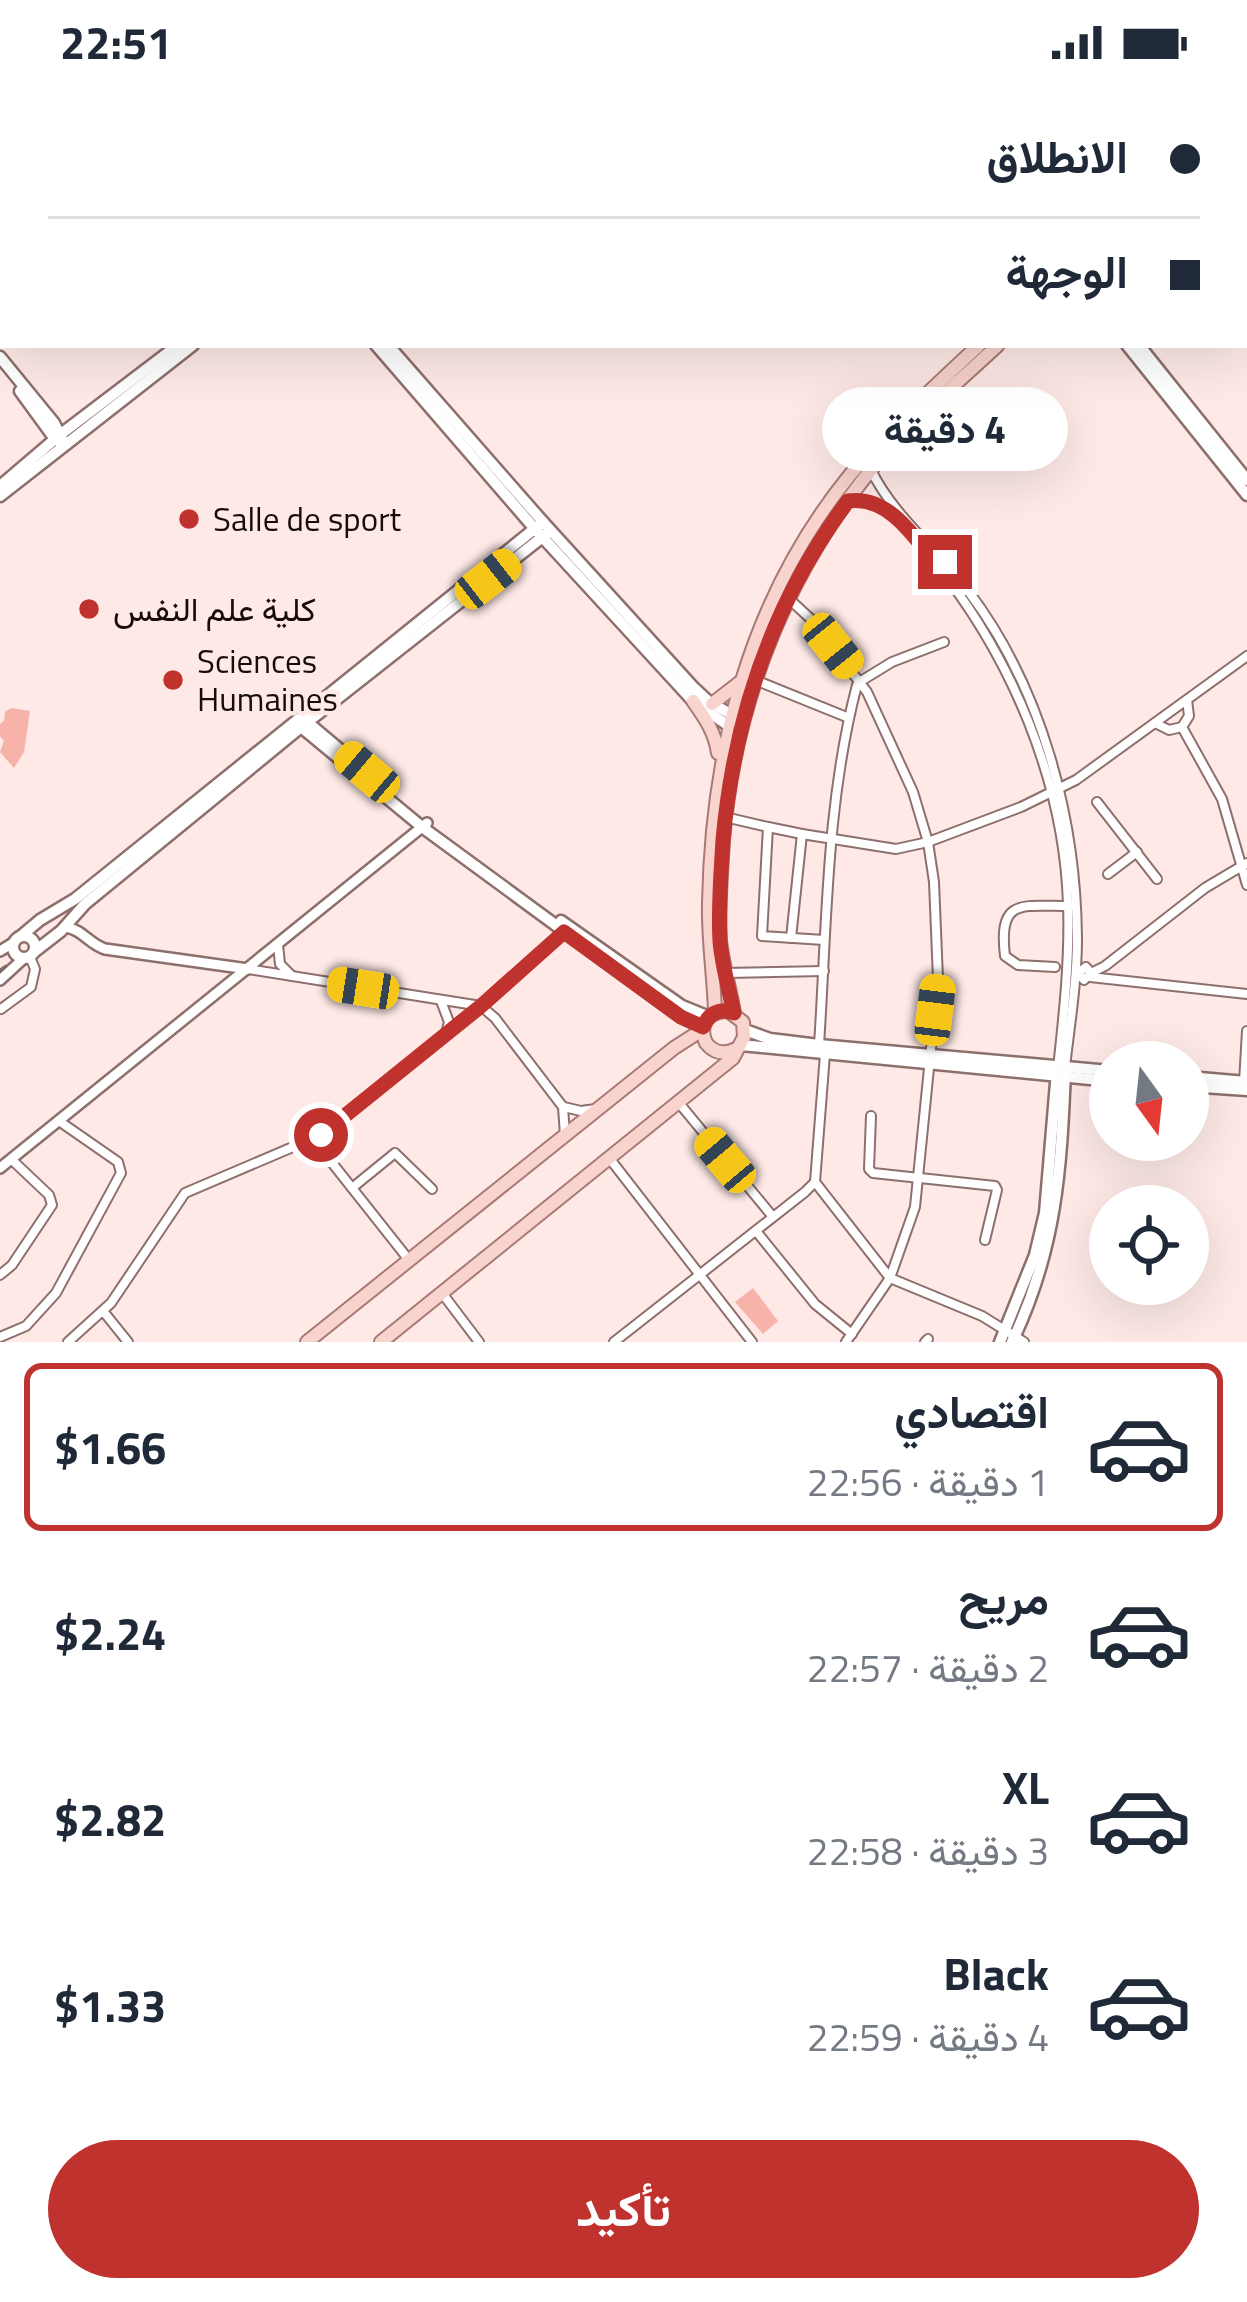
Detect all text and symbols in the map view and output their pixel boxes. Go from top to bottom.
text: 22:51 [60,8,172,76]
text: الانطلاق [987,122,1128,190]
text: الوجهة [1006,237,1128,305]
callout: 4 دقيقة [822,388,1068,472]
text: 4 دقيقة [884,399,1006,458]
place label: Salle de sport [213,494,402,544]
marker: Salle de sport [176,506,202,532]
route end [918,535,972,589]
car [449,543,527,615]
place label: كلية علم النفس [113,584,316,634]
marker: كلية علم النفس [76,596,102,622]
car [796,607,870,685]
place label: Sciences Humaines [197,636,338,724]
marker: Sciences Humaines [160,667,186,693]
car [328,735,406,809]
car [325,965,401,1011]
car [913,972,957,1048]
north arrow [1089,1041,1209,1161]
map controls [1089,1041,1209,1305]
route start [294,1108,348,1162]
car [688,1121,762,1199]
button: locate [1089,1185,1209,1305]
text: اقتصادي [894,1377,1049,1445]
icon: car [1085,1393,1193,1501]
text: $1.66 [54,1413,166,1481]
text: 1 دقيقة · 22:56 [807,1452,1049,1511]
text: مريح [958,1563,1049,1631]
icon: car [1085,1579,1193,1687]
text: $2.24 [54,1599,166,1667]
text: 2 دقيقة · 22:57 [807,1638,1049,1697]
text: XL [1002,1753,1049,1821]
icon: car [1085,1765,1193,1873]
text: $2.82 [54,1785,166,1853]
text: 3 دقيقة · 22:58 [807,1821,1049,1880]
text: Black [943,1939,1049,2007]
icon: car [1085,1951,1193,2059]
text: $1.33 [54,1971,166,2039]
text: 4 دقيقة · 22:59 [807,2007,1049,2066]
button: تأكيد [48,2140,1199,2278]

